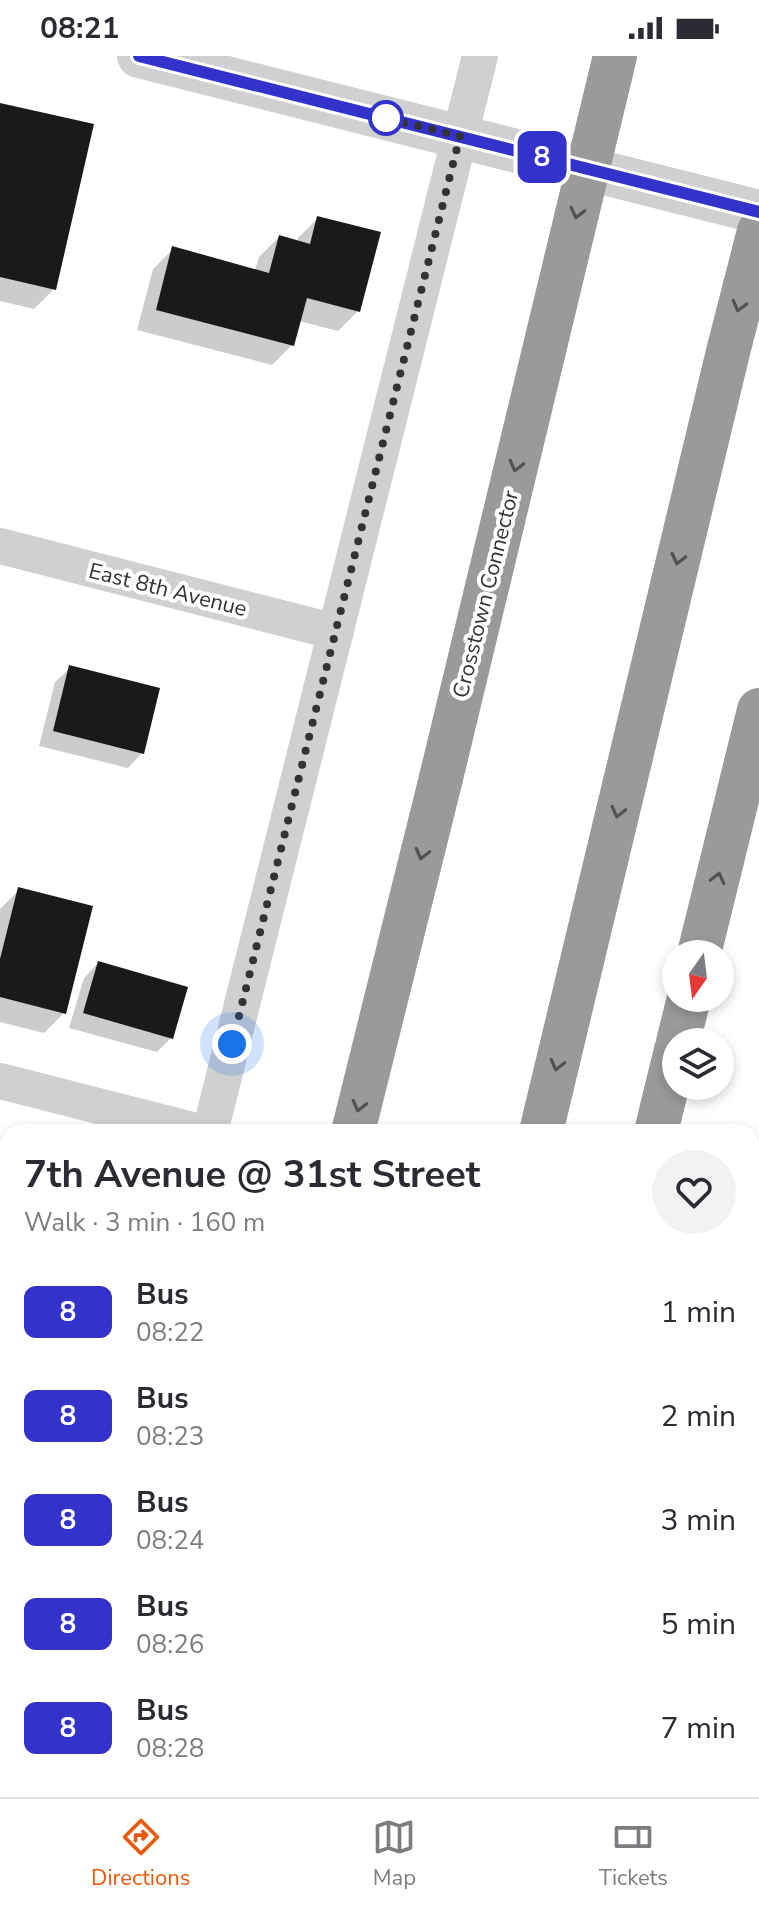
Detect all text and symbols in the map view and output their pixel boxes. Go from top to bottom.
text: 08:21 [40,8,119,49]
unlabelled marker [369,101,403,135]
line badge: 8 [516,131,568,183]
text: 8 [534,138,550,176]
one-way arrow [569,206,586,220]
one-way arrow [732,299,749,313]
one-way arrow [508,459,525,473]
street label: Crosstown Connector [446,487,526,701]
one-way arrow [671,552,688,566]
street label: East 8th Avenue [85,556,250,624]
one-way arrow [610,805,627,818]
one-way arrow [414,846,431,860]
one-way arrow [709,872,726,886]
north arrow [662,940,734,1012]
map controls [662,940,734,1100]
your location [212,1024,252,1064]
button: layers [662,1028,734,1100]
one-way arrow [549,1057,566,1071]
one-way arrow [352,1099,369,1112]
text: 7th Avenue @ 31st Street [24,1149,480,1200]
button: heart [652,1150,736,1234]
text: Walk · 3 min · 160 m [24,1205,265,1240]
text: Bus [136,1274,189,1315]
text: 1 min [661,1292,736,1333]
text: 8 [60,1293,76,1331]
text: 08:22 [136,1315,204,1350]
text: Bus [136,1378,189,1419]
text: 2 min [661,1396,736,1437]
text: 8 [60,1397,76,1435]
text: 08:23 [136,1419,204,1454]
text: Bus [136,1482,189,1523]
text: 3 min [661,1500,736,1541]
text: 8 [60,1501,76,1539]
text: 08:24 [136,1523,204,1558]
text: Bus [136,1586,189,1627]
text: 5 min [661,1604,736,1645]
text: 8 [60,1605,76,1643]
text: 08:26 [136,1627,204,1662]
text: Bus [136,1690,189,1731]
text: 7 min [661,1708,736,1749]
text: 8 [60,1709,76,1747]
text: 08:28 [136,1731,204,1766]
tab: Directions [91,1815,190,1893]
tab: Map [372,1815,416,1893]
tab: Tickets [599,1815,668,1893]

